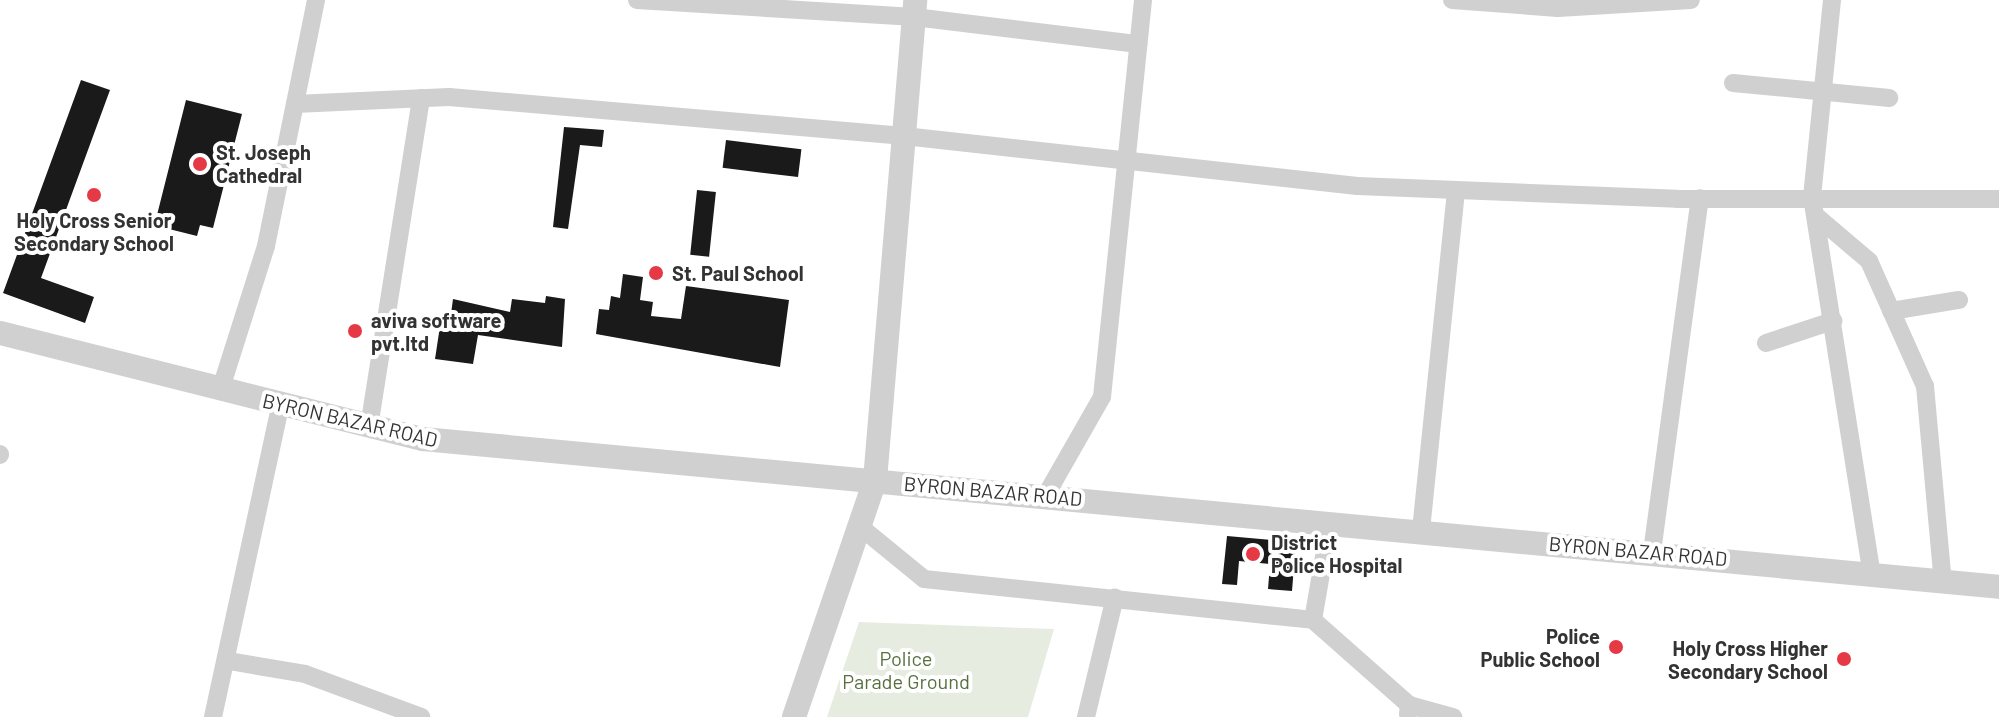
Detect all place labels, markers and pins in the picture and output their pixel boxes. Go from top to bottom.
place label: St. Joseph Cathedral [216,140,311,187]
marker: St. Joseph Cathedral [191,155,209,173]
marker: Holy Cross Senior Secondary School [85,186,103,204]
place label: Holy Cross Senior Secondary School [14,208,174,255]
place label: St. Paul School [672,261,804,285]
marker: St. Paul School [647,264,665,282]
place label: aviva software pvt.ltd [371,308,501,355]
marker: aviva software pvt.ltd [346,322,364,340]
place label: District Police Hospital [1271,530,1402,577]
marker: District Police Hospital [1242,543,1264,565]
place label: Police Public School [1480,624,1600,671]
place label: Holy Cross Higher Secondary School [1668,636,1828,683]
marker: Police Public School [1607,638,1625,656]
marker: Holy Cross Higher Secondary School [1835,650,1853,668]

